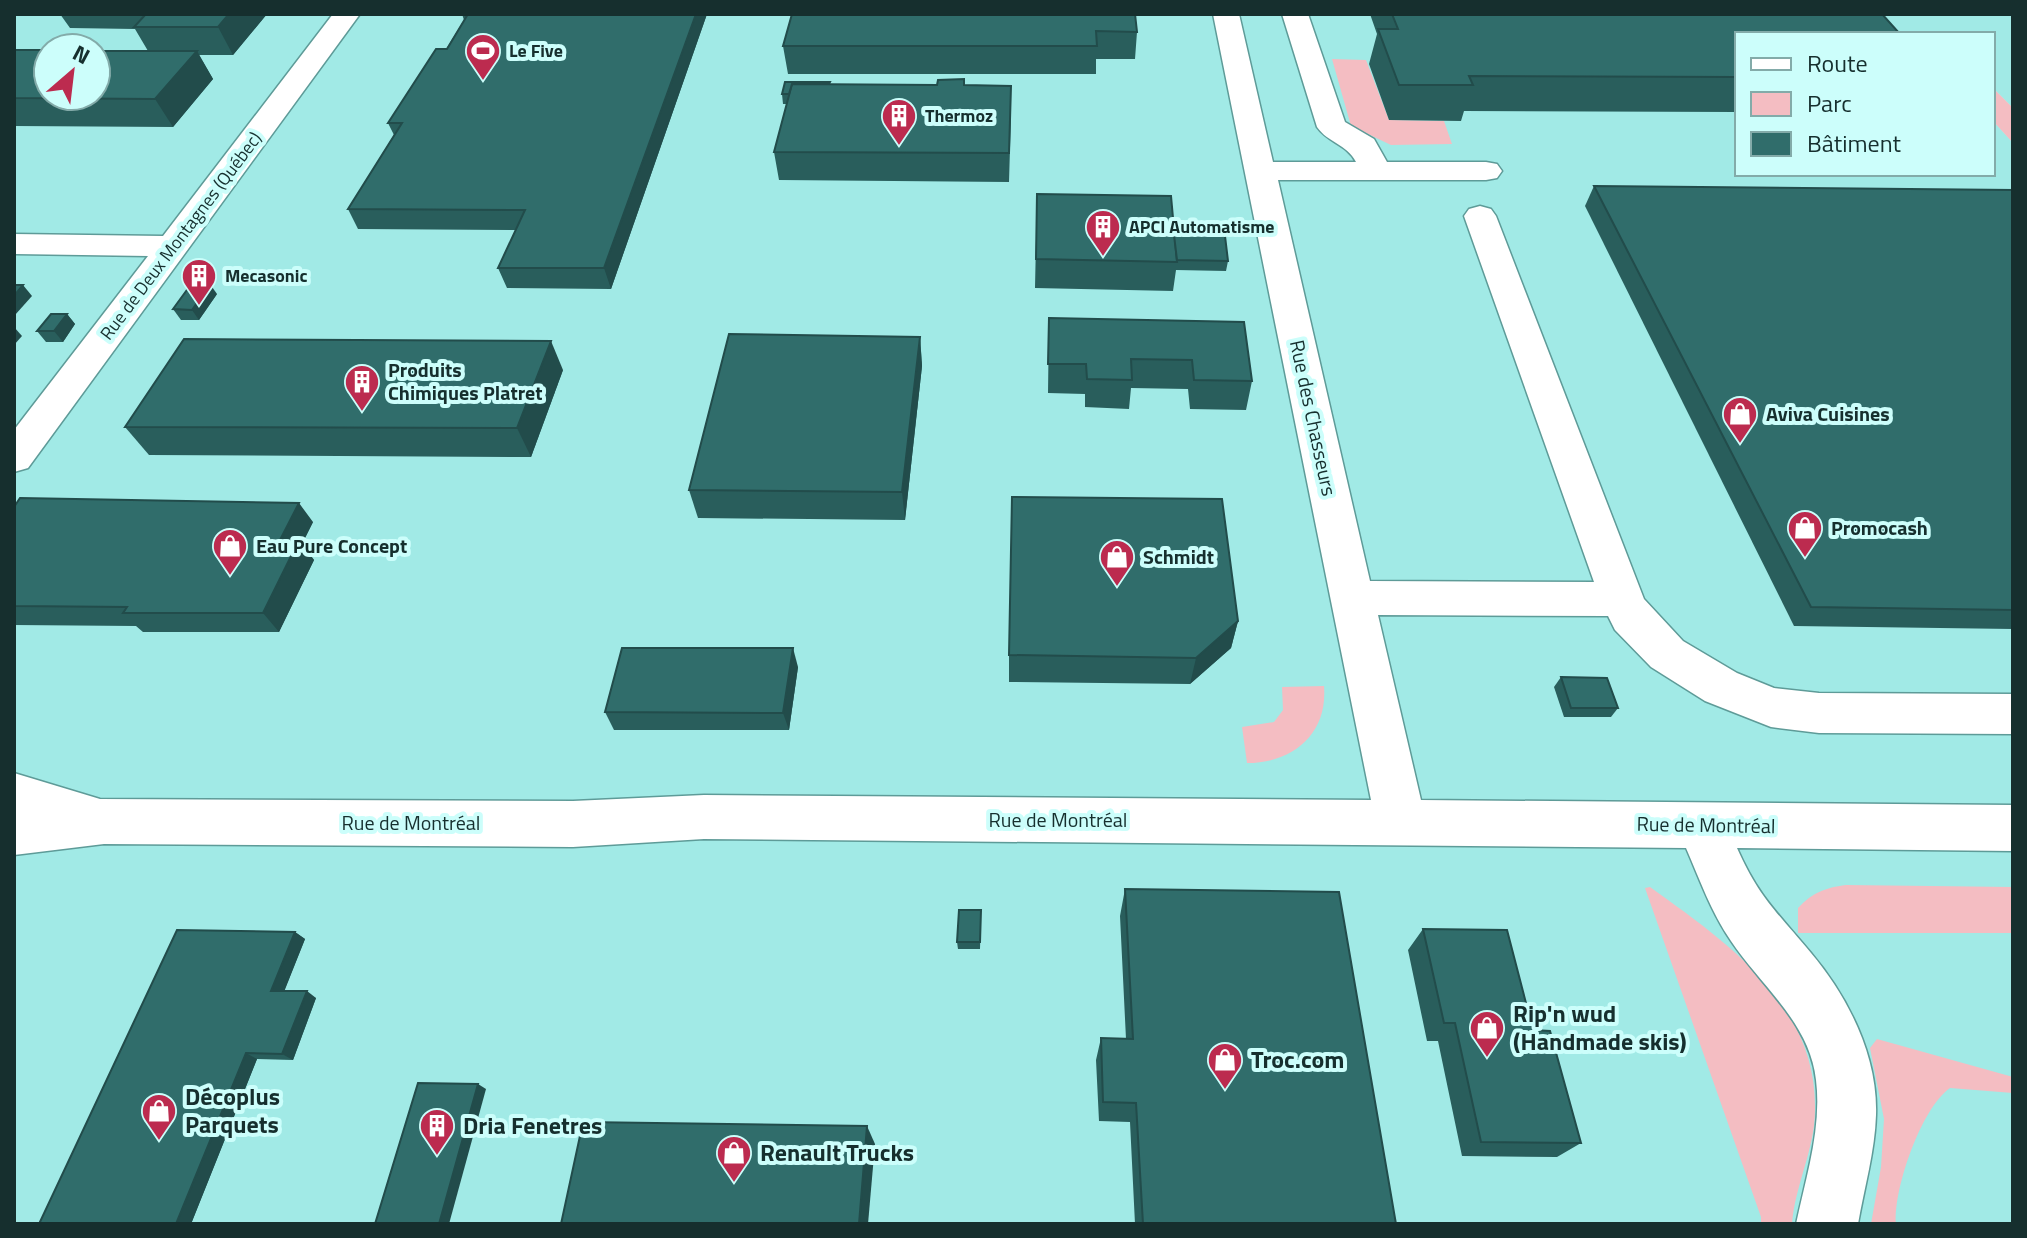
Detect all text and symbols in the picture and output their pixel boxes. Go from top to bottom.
north arrow [32,32,112,112]
sports icon: Le Five [464,32,502,82]
legend [1735,32,1995,176]
text: N [67,36,96,73]
place label: Le Five [509,37,563,64]
text: Route [1807,45,1868,81]
text: Parc [1807,85,1852,121]
building icon: Thermoz [880,97,918,147]
place label: Thermoz [925,102,993,129]
text: Bâtiment [1807,125,1901,161]
street label: Rue de Deux Montagnes (Québec) [93,126,268,345]
building icon: APCI Automatisme [1084,208,1122,258]
place label: APCI Automatisme [1129,213,1275,240]
building icon: Mecasonic [180,257,218,307]
place label: Mecasonic [225,262,307,289]
street label: Rue des Chasseurs [1282,337,1345,499]
place label: Produits Chimiques Platret [388,354,543,408]
building icon: Produits Chimiques Platret [343,363,381,413]
shop icon: Aviva Cuisines [1721,395,1759,445]
place label: Aviva Cuisines [1766,398,1890,429]
shop icon: Promocash [1786,509,1824,559]
place label: Promocash [1831,512,1928,543]
shop icon: Eau Pure Concept [211,527,249,577]
place label: Eau Pure Concept [256,530,407,561]
shop icon: Schmidt [1098,538,1136,588]
place label: Schmidt [1143,541,1214,572]
street label: Rue de Montréal [989,804,1127,835]
street label: Rue de Montréal [342,807,480,838]
street label: Rue de Montréal [1636,808,1776,841]
place label: Rip'n wud (Handmade skis) [1513,995,1687,1059]
shop icon: Rip'n wud (Handmade skis) [1468,1009,1506,1059]
shop icon: Troc.com [1206,1041,1244,1091]
place label: Troc.com [1251,1041,1344,1077]
place label: Décoplus Parquets [185,1078,280,1142]
shop icon: Décoplus Parquets [140,1092,178,1142]
building icon: Dria Fenetres [418,1107,456,1157]
place label: Dria Fenetres [463,1107,602,1143]
shop icon: Renault Trucks [715,1134,753,1184]
place label: Renault Trucks [760,1134,914,1170]

